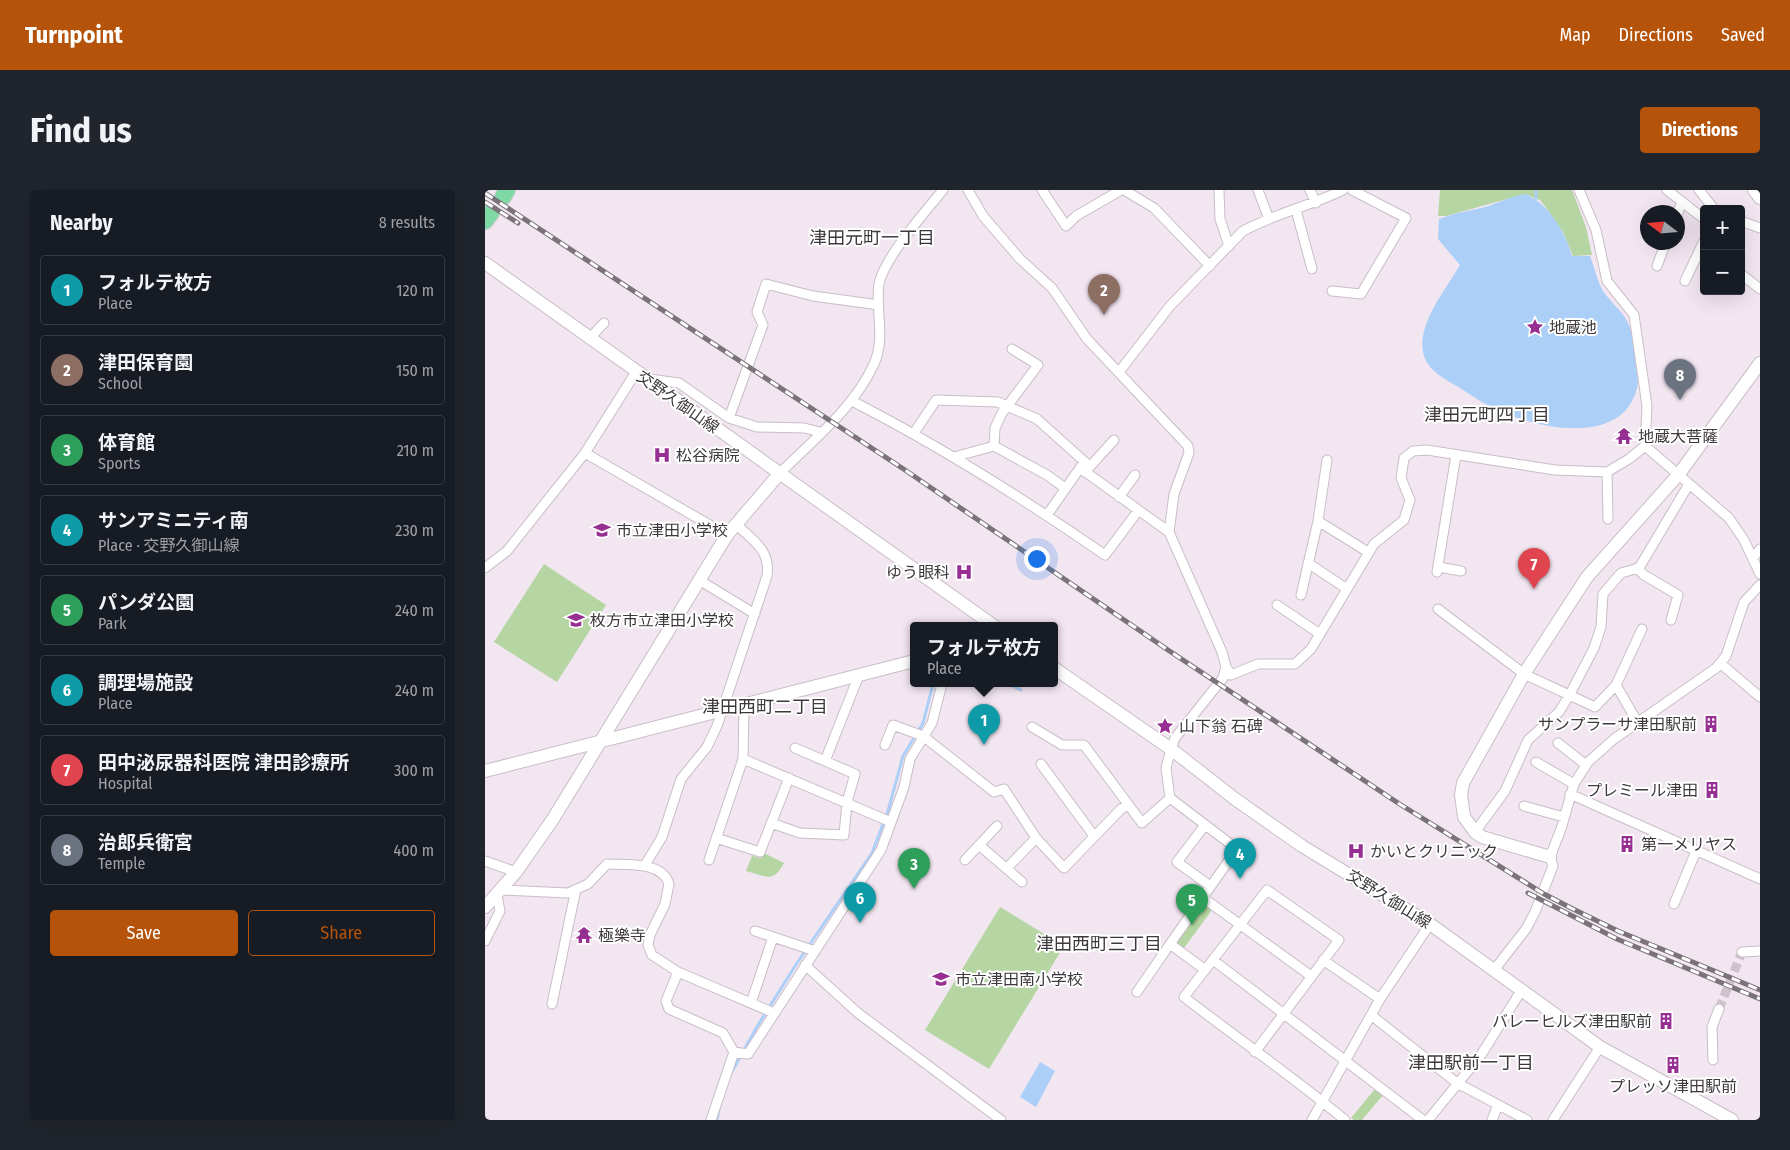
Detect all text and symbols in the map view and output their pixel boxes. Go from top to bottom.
text: Turnpoint [25,21,123,49]
text: Map [1559,24,1591,46]
text: Directions [1619,24,1693,46]
text: Saved [1721,24,1765,46]
button: Directions [1640,107,1760,153]
text: Find us [30,109,132,151]
north arrow [1640,205,1685,250]
map controls [1700,205,1745,295]
button: + [1700,205,1745,250]
text: Nearby [50,210,112,236]
text: 8 results [379,213,435,232]
district label: 津田元町一丁目 [809,227,935,249]
button: − [1700,250,1745,295]
text: フォルテ枚方 [98,271,212,294]
pin: 2 [1088,274,1120,315]
text: 1 [64,281,70,300]
text: 120 m [396,281,434,300]
text: Place [98,294,133,313]
place icon: 地蔵池 [1525,317,1545,337]
place label: 地蔵池 [1549,318,1597,337]
text: 津田保育園 [98,351,193,374]
pin: 8 [1664,359,1696,400]
text: 2 [63,361,71,380]
text: 150 m [396,361,434,380]
street label: 交野久御山線 [633,367,723,437]
text: School [98,374,142,393]
district label: 津田元町四丁目 [1424,404,1550,426]
temple icon: 地蔵大菩薩 [1614,426,1634,446]
place label: 地蔵大菩薩 [1638,427,1718,446]
text: 体育館 [98,431,155,454]
text: 3 [63,441,71,460]
text: 210 m [397,441,434,460]
hospital icon: 松谷病院 [652,445,672,465]
place label: 松谷病院 [676,446,740,465]
text: Sports [98,454,141,473]
text: サンアミニティ南 [98,509,248,532]
school or university icon: 市立津田小学校 [592,520,612,540]
text: 4 [63,521,71,540]
text: 230 m [395,521,434,540]
place label: 市立津田小学校 [616,521,728,540]
text: Place · 交野久御山線 [98,536,240,555]
your location [1024,546,1050,572]
pin: 7 [1518,548,1550,589]
hospital icon: ゆう眼科 [954,562,974,582]
place label: ゆう眼科 [886,563,950,582]
text: パンダ公園 [98,591,194,614]
text: 5 [63,601,71,620]
text: 240 m [395,601,434,620]
school or university icon: 枚方市立津田小学校 [566,610,586,630]
place label: 枚方市立津田小学校 [590,611,734,630]
text: Park [98,614,126,633]
popup [910,622,1058,687]
text: フォルテ枚方 [927,636,1041,659]
text: Place [927,659,962,678]
text: 調理場施設 [98,671,193,694]
text: 6 [63,681,71,700]
text: 240 m [395,681,434,700]
text: Place [98,694,133,713]
district label: 津田西町二丁目 [702,696,828,718]
pin: 1 [968,704,1000,745]
building icon: サンプラーサ津田駅前 [1701,714,1721,734]
place label: サンプラーサ津田駅前 [1538,715,1697,734]
place icon: 山下翁 石碑 [1155,716,1175,736]
place label: 山下翁 石碑 [1179,717,1263,736]
text: 田中泌尿器科医院 津田診療所 [98,751,349,774]
text: 7 [64,761,70,780]
text: 300 m [394,761,434,780]
text: Hospital [98,774,153,793]
building icon: プレミール津田 [1702,780,1722,800]
place label: プレミール津田 [1586,781,1698,800]
text: 治郎兵衛宮 [98,831,193,854]
building icon: 第一メリヤス [1617,834,1637,854]
place label: 第一メリヤス [1641,835,1737,854]
pin: 4 [1224,838,1256,879]
text: 8 [63,841,71,860]
text: 400 m [394,841,434,860]
hospital icon: かいとクリニック [1346,841,1366,861]
place label: かいとクリニック [1370,842,1498,861]
pin: 3 [898,848,930,889]
text: Temple [98,854,145,873]
street label: 交野久御山線 [1343,866,1435,932]
pin: 6 [844,882,876,923]
pin: 5 [1176,884,1208,925]
button: Save [50,910,238,956]
button: Share [248,910,435,956]
temple icon: 極樂寺 [574,925,594,945]
place label: 極樂寺 [598,926,646,945]
district label: 津田西町三丁目 [1036,933,1162,955]
school or university icon: 市立津田南小学校 [931,969,951,989]
place label: 市立津田南小学校 [955,970,1083,989]
building icon: バレーヒルズ津田駅前 [1656,1011,1676,1031]
place label: バレーヒルズ津田駅前 [1492,1012,1652,1031]
district label: 津田駅前一丁目 [1408,1052,1534,1074]
building icon: プレッソ津田駅前 [1663,1055,1683,1075]
place label: プレッソ津田駅前 [1609,1077,1737,1096]

